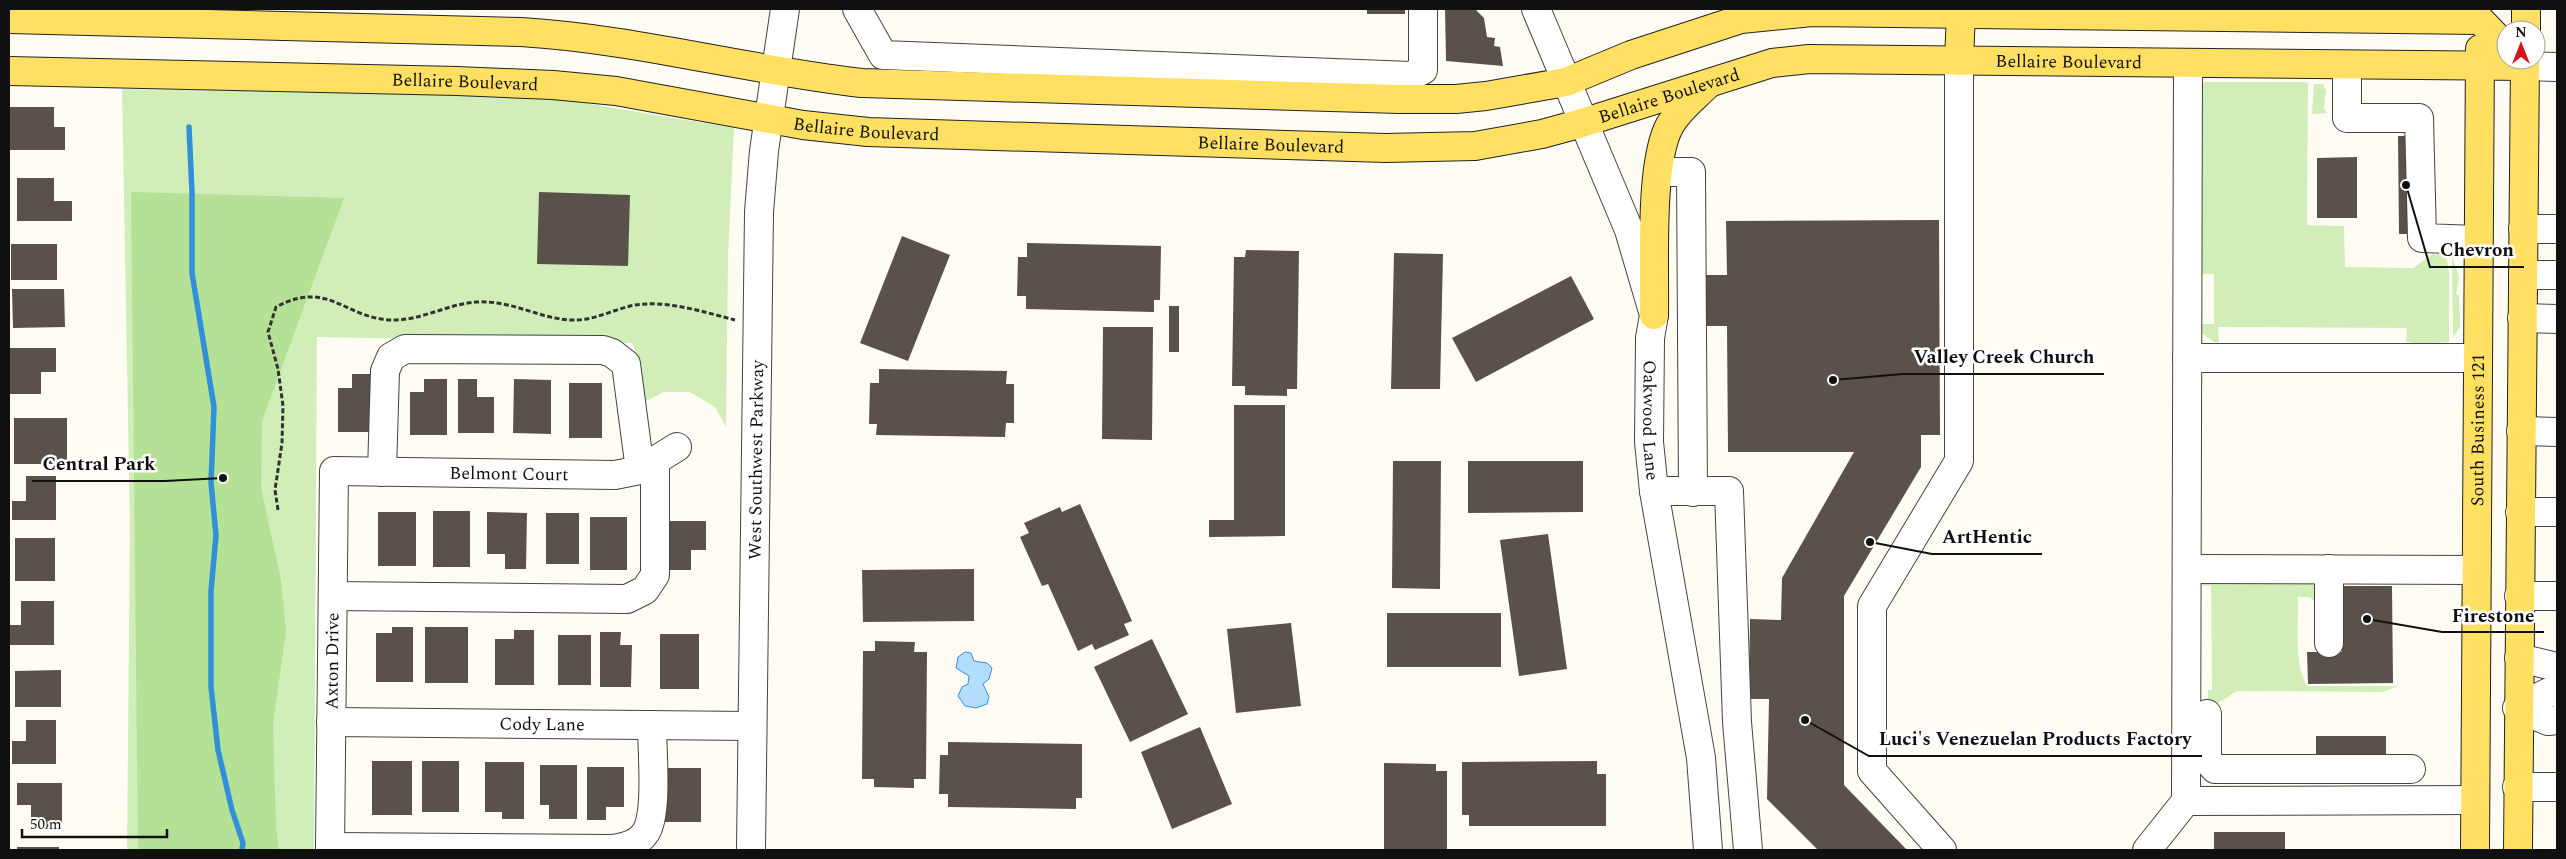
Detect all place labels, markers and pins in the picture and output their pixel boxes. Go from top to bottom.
callout: Chevron [2430,233,2524,267]
callout: Valley Creek Church [1903,340,2104,374]
callout: Central Park [32,447,165,481]
callout: ArtHentic [1932,520,2042,554]
callout: Firestone [2442,598,2544,632]
callout: Luci's Venezuelan Products Factory [1869,722,2202,756]

